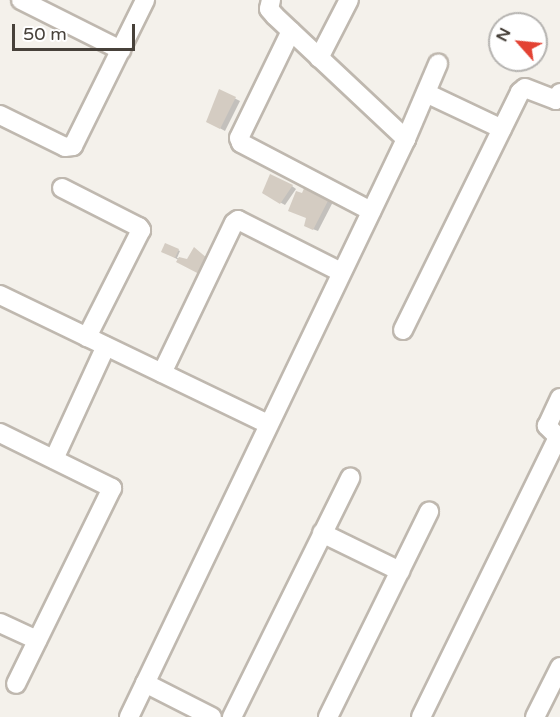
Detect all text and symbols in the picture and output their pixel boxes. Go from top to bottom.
scale bar [15,12,138,50]
north arrow [488,12,548,72]
text: 50 m [23,23,67,45]
text: N [492,24,516,45]

